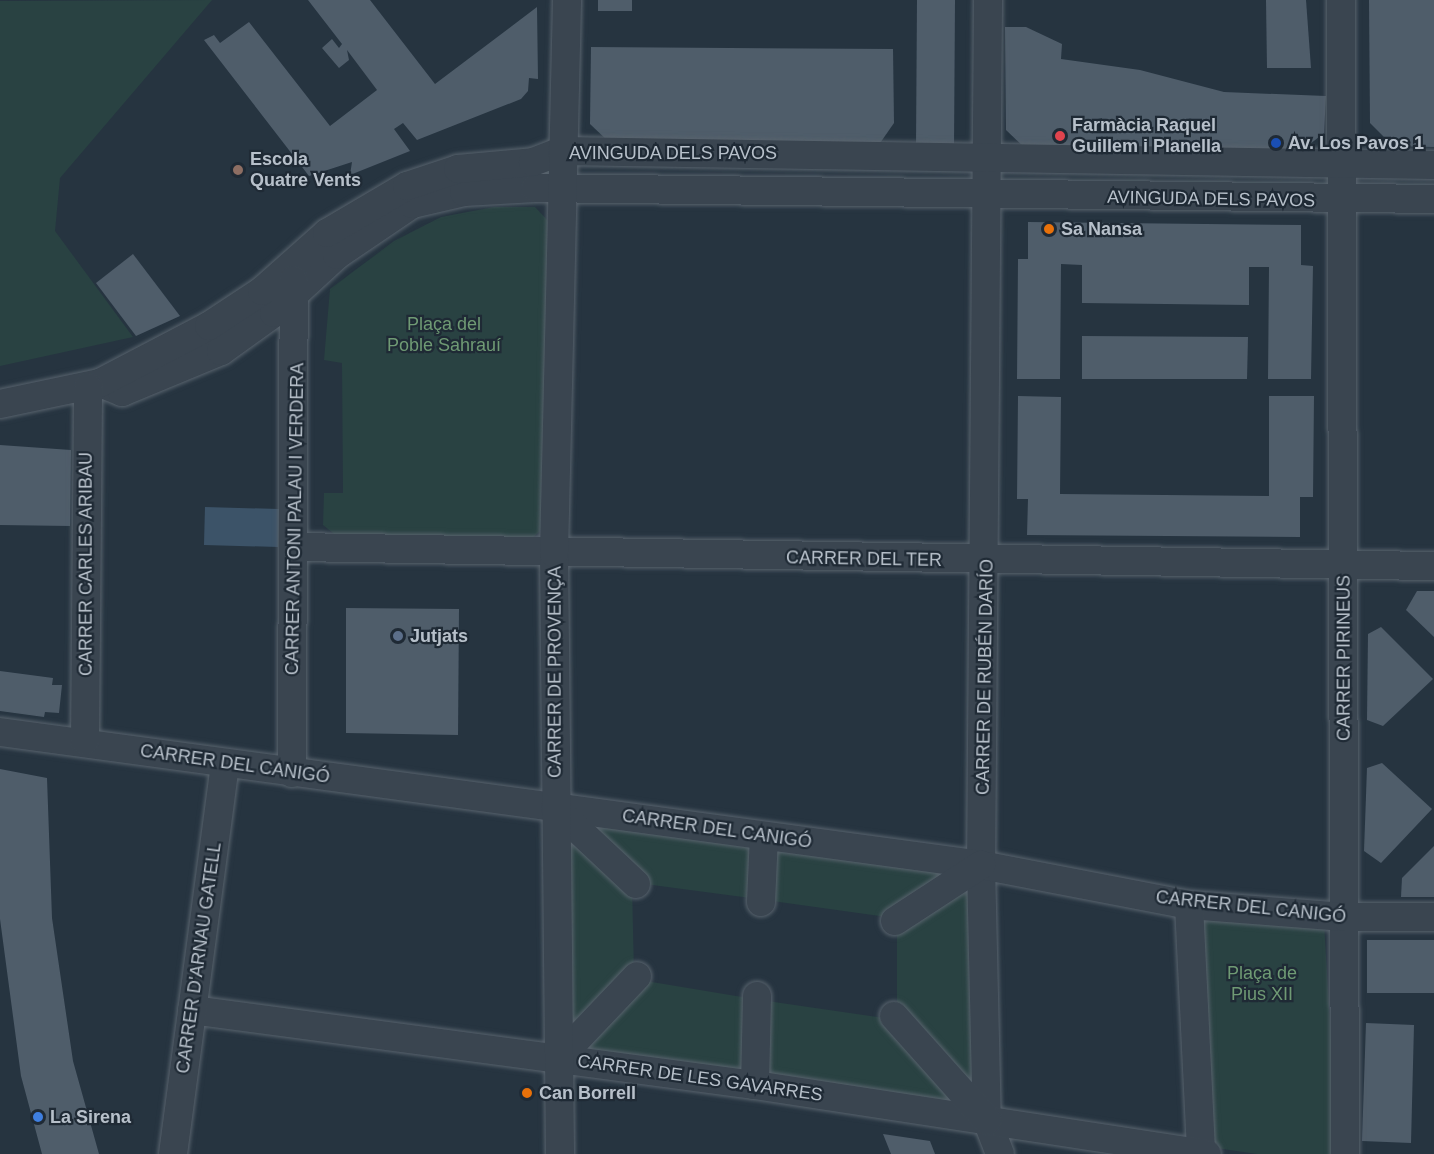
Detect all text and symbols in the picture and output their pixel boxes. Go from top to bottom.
place label: Farmàcia Raquel Guillem i Planella [1072,115,1221,158]
marker: Farmàcia Raquel Guillem i Planella [1053,129,1067,143]
place label: Av. Los Pavos 1 [1288,132,1424,154]
marker: Av. Los Pavos 1 [1269,136,1283,150]
street label: AVINGUDA DELS PAVOS [568,142,778,164]
place label: Escola Quatre Vents [250,149,361,192]
marker: Escola Quatre Vents [231,163,245,177]
street label: AVINGUDA DELS PAVOS [1106,186,1316,212]
place label: Sa Nansa [1061,218,1142,240]
marker: Sa Nansa [1042,222,1056,236]
park label: Plaça del Poble Sahrauí [387,314,501,356]
street label: CARRER ANTONI PALAU I VERDERA [281,362,309,676]
street label: CARRER CARLES ARIBAU [75,451,97,677]
street label: CARRER DEL TER [785,547,943,571]
street label: CARRER DE RUBÉN DARÍO [972,559,998,795]
street label: CARRER DE PROVENÇA [544,566,566,778]
street label: CARRER PIRINEUS [1333,575,1355,741]
place label: Jutjats [410,625,468,647]
marker: Jutjats [391,629,405,643]
street label: CARRER DEL CANIGÓ [138,740,332,788]
street label: CARRER DEL CANIGÓ [620,805,814,853]
street label: CARRER D'ARNAU GATELL [172,841,226,1075]
street label: CARRER DEL CANIGÓ [1154,886,1348,928]
park label: Plaça de Pius XII [1227,963,1297,1006]
street label: CARRER DE LES GAVARRES [576,1050,824,1106]
place label: Can Borrell [539,1082,636,1104]
marker: Can Borrell [520,1086,534,1100]
place label: La Sirena [50,1106,131,1128]
marker: La Sirena [31,1110,45,1124]

